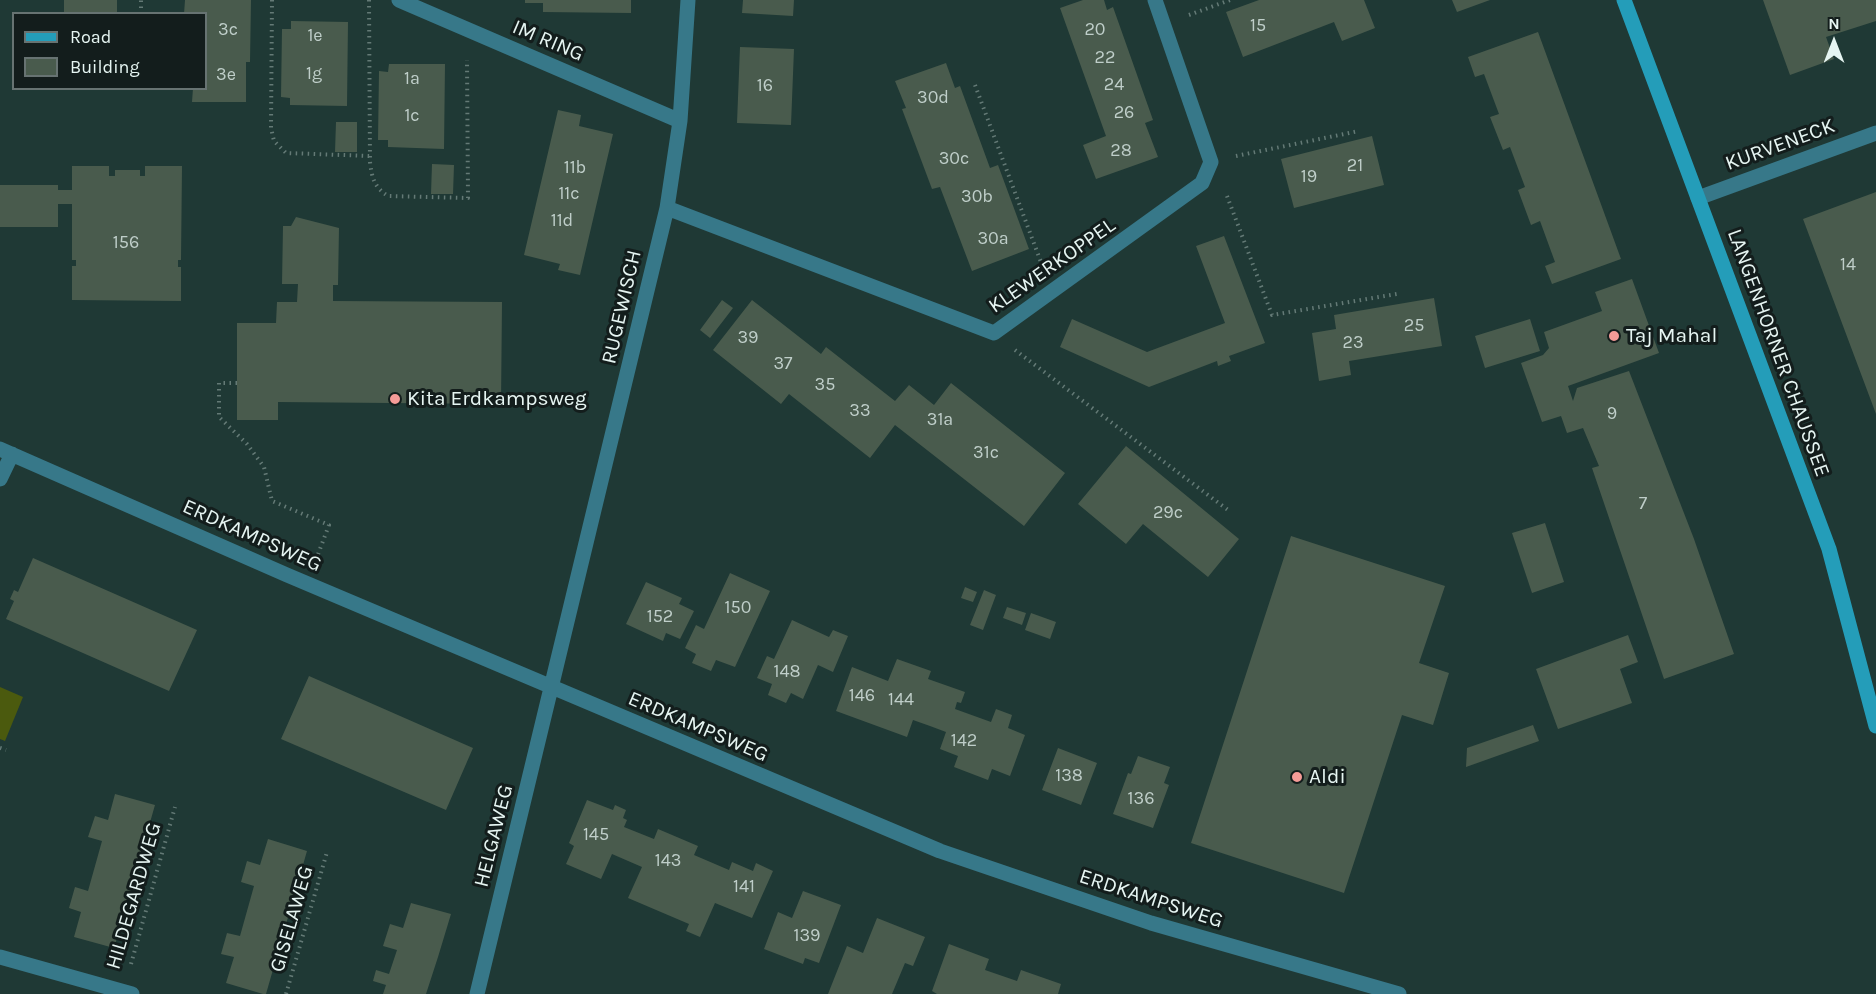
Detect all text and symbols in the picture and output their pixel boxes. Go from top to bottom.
legend [12,12,207,90]
north arrow [1804,12,1864,72]
text: N [1828,14,1840,33]
street label: IM RING [508,15,588,67]
house number: 15 [1250,15,1266,37]
house number: 3c [218,19,238,41]
house number: 20 [1084,19,1106,41]
house number: 1e [307,25,323,47]
text: Road [70,26,111,48]
house number: 22 [1095,47,1115,69]
text: Building [70,56,140,78]
house number: 1g [306,63,322,85]
house number: 3e [216,64,236,86]
house number: 1a [404,68,420,90]
house number: 24 [1104,74,1124,96]
house number: 16 [757,75,773,97]
house number: 30d [917,87,949,109]
house number: 26 [1114,102,1134,124]
house number: 1c [404,105,420,127]
street label: KURVENECK [1722,114,1838,176]
house number: 28 [1110,140,1132,162]
house number: 30c [939,148,969,170]
house number: 21 [1347,155,1363,177]
house number: 11b [564,157,586,179]
house number: 19 [1301,166,1317,188]
house number: 11c [558,183,580,205]
house number: 30b [961,186,993,208]
house number: 11d [551,210,573,232]
street label: KLEWERKOPPEL [984,213,1120,319]
street label: LANGENHORNER CHAUSSEE [1721,226,1835,480]
house number: 30a [977,228,1009,250]
house number: 156 [113,232,139,254]
street label: RUGEWISCH [597,248,647,366]
house number: 14 [1840,254,1856,276]
house number: 25 [1404,315,1424,337]
place label: Taj Mahal [1626,323,1717,349]
house number: 39 [737,327,759,349]
marker: Taj Mahal [1607,329,1621,343]
house number: 23 [1342,332,1364,354]
house number: 37 [773,353,793,375]
house number: 35 [815,374,835,396]
place label: Kita Erdkampsweg [407,386,586,412]
marker: Kita Erdkampsweg [388,392,402,406]
house number: 33 [849,400,871,422]
house number: 9 [1607,403,1617,425]
house number: 31a [927,409,953,431]
house number: 31c [973,442,999,464]
house number: 7 [1639,493,1647,515]
street label: ERDKAMPSWEG [179,494,325,578]
house number: 29c [1153,502,1183,524]
house number: 150 [725,597,751,619]
house number: 152 [647,606,673,628]
house number: 148 [773,661,801,683]
house number: 146 [849,685,875,707]
street label: ERDKAMPSWEG [624,686,772,768]
house number: 144 [888,689,914,711]
house number: 142 [951,730,977,752]
place label: Aldi [1309,764,1346,790]
house number: 138 [1055,765,1083,787]
marker: Aldi [1290,770,1304,784]
street label: HELGAWEG [469,782,519,890]
house number: 136 [1128,788,1154,810]
street label: HILDEGARDWEG [101,820,167,972]
house number: 145 [583,824,609,846]
house number: 143 [655,850,681,872]
street label: GISELAWEG [265,863,319,975]
street label: ERDKAMPSWEG [1076,864,1226,934]
house number: 141 [733,876,755,898]
house number: 139 [793,925,821,947]

